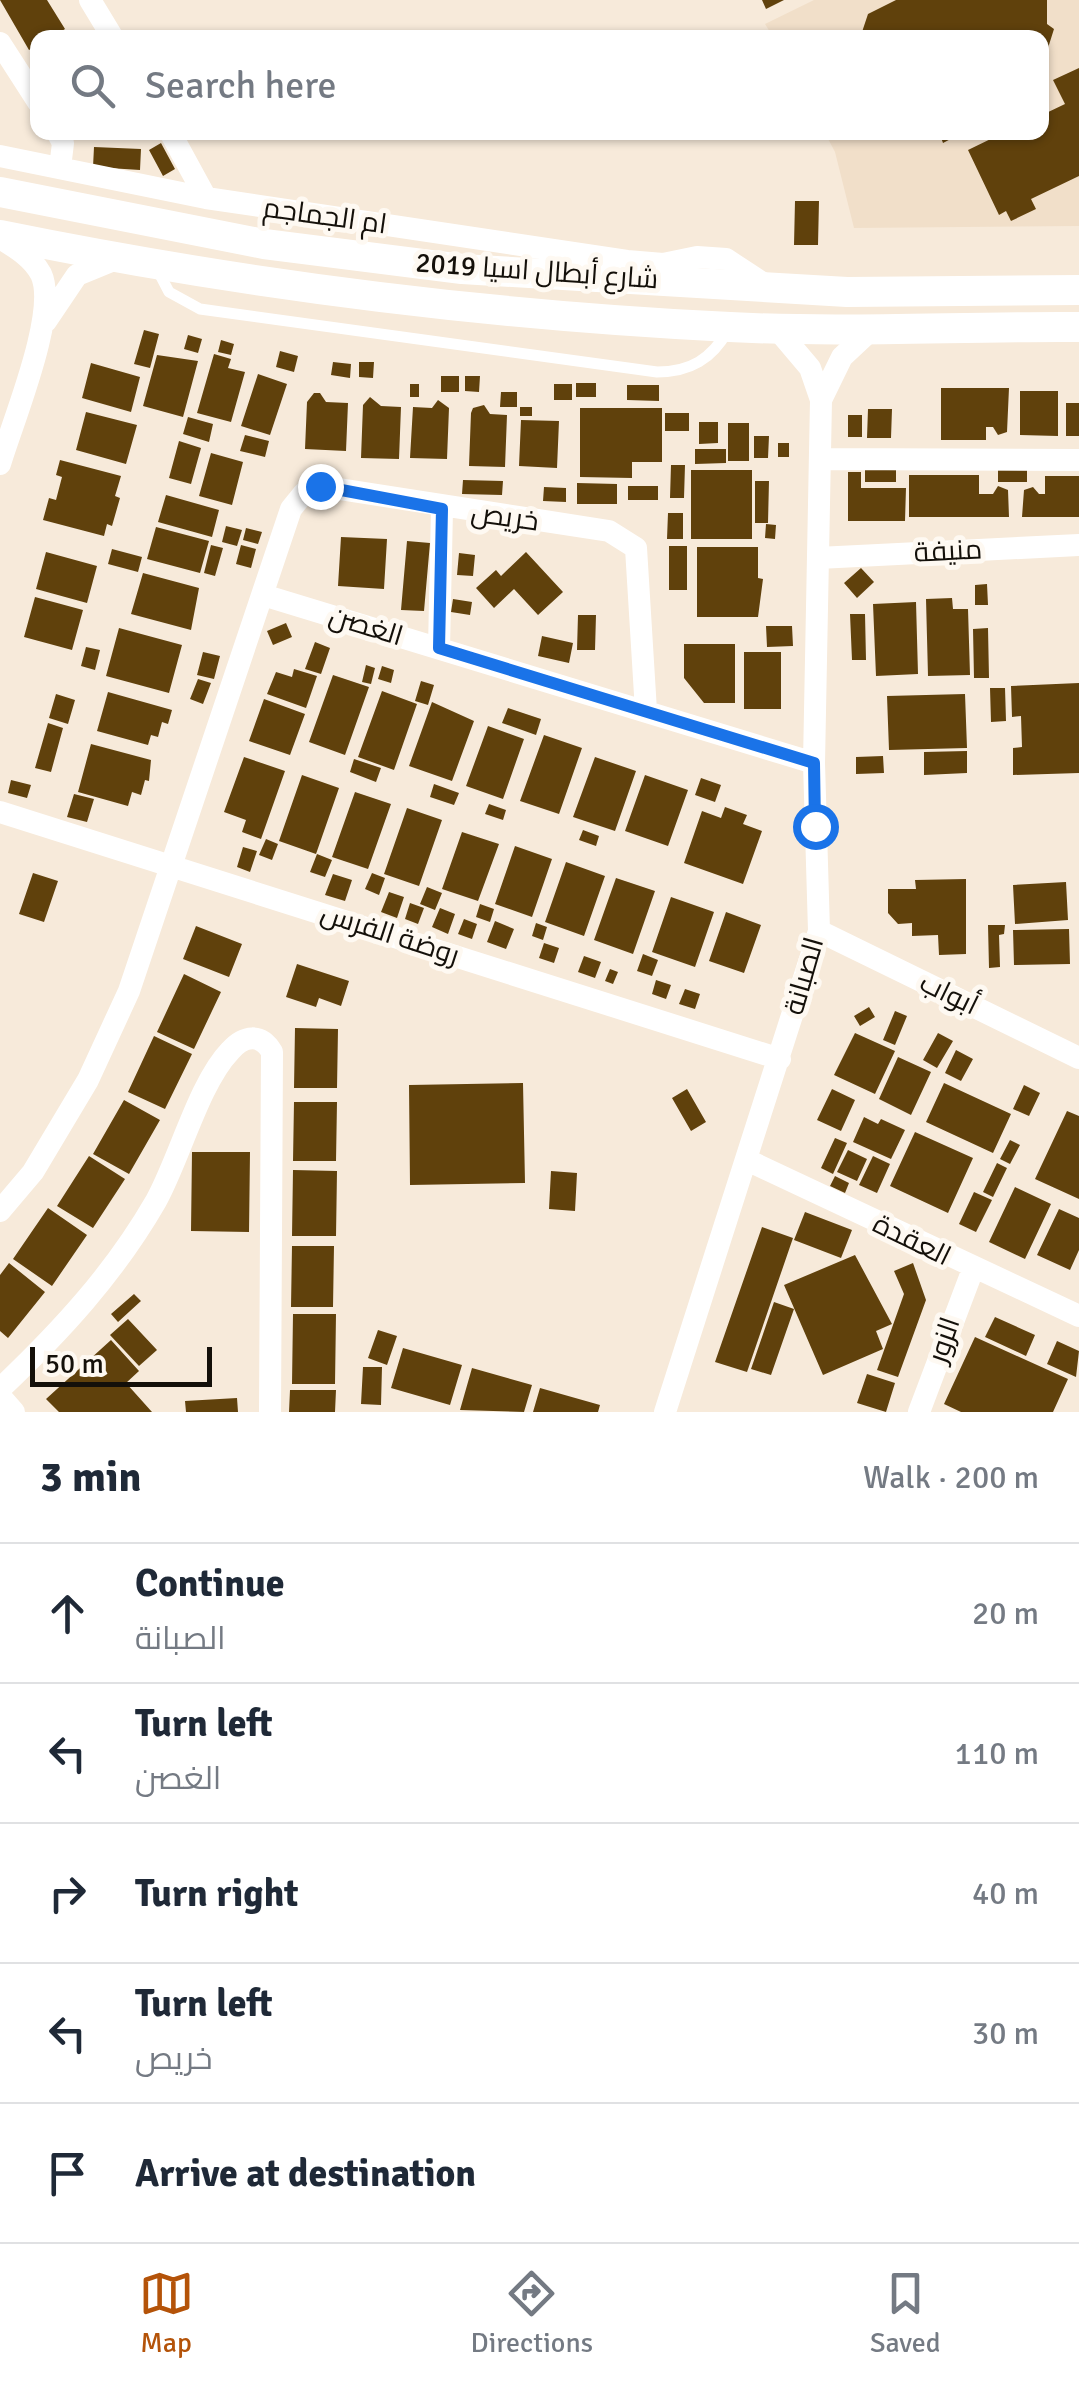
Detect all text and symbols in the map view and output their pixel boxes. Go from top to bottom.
search box [30,30,1049,140]
icon: search [65,58,120,113]
text: Search here [145,62,337,109]
street label: ام الجماجم [261,191,389,243]
street label: شارع أبطال اسيا 2019 [414,245,660,297]
route end [298,464,344,510]
street label: خريص [469,495,541,539]
street label: منيفة [913,532,983,570]
street label: الغصن [325,599,407,653]
route start [793,804,839,850]
street label: روضة الفرس [317,896,463,972]
street label: الصبانة [777,933,831,1019]
street label: أبواب [914,964,984,1023]
street label: العقدة [868,1207,956,1273]
street label: الزور [920,1313,968,1369]
scale bar [30,1342,212,1386]
text: 50 m [45,1347,104,1381]
text: 3 min [40,1452,141,1503]
text: Walk · 200 m [863,1458,1039,1497]
text: Continue [135,1560,285,1607]
icon: ahead [40,1586,95,1641]
text: 20 m [972,1594,1039,1633]
text: الصبانة [135,1619,226,1658]
text: Turn left [135,1700,273,1747]
icon: left [40,1726,95,1781]
text: 110 m [955,1734,1039,1773]
text: الغصن [135,1759,221,1798]
icon: right [40,1866,95,1921]
text: Turn right [135,1870,299,1917]
text: 40 m [972,1874,1039,1913]
text: Turn left [135,1980,273,2027]
icon: left [40,2006,95,2061]
text: 30 m [972,2014,1039,2053]
text: خريص [135,2039,213,2078]
icon: arrive [40,2146,95,2201]
text: Arrive at destination [135,2150,476,2197]
tab: Map [139,2266,194,2360]
tab: Directions [471,2266,593,2360]
tab: Saved [870,2266,940,2360]

